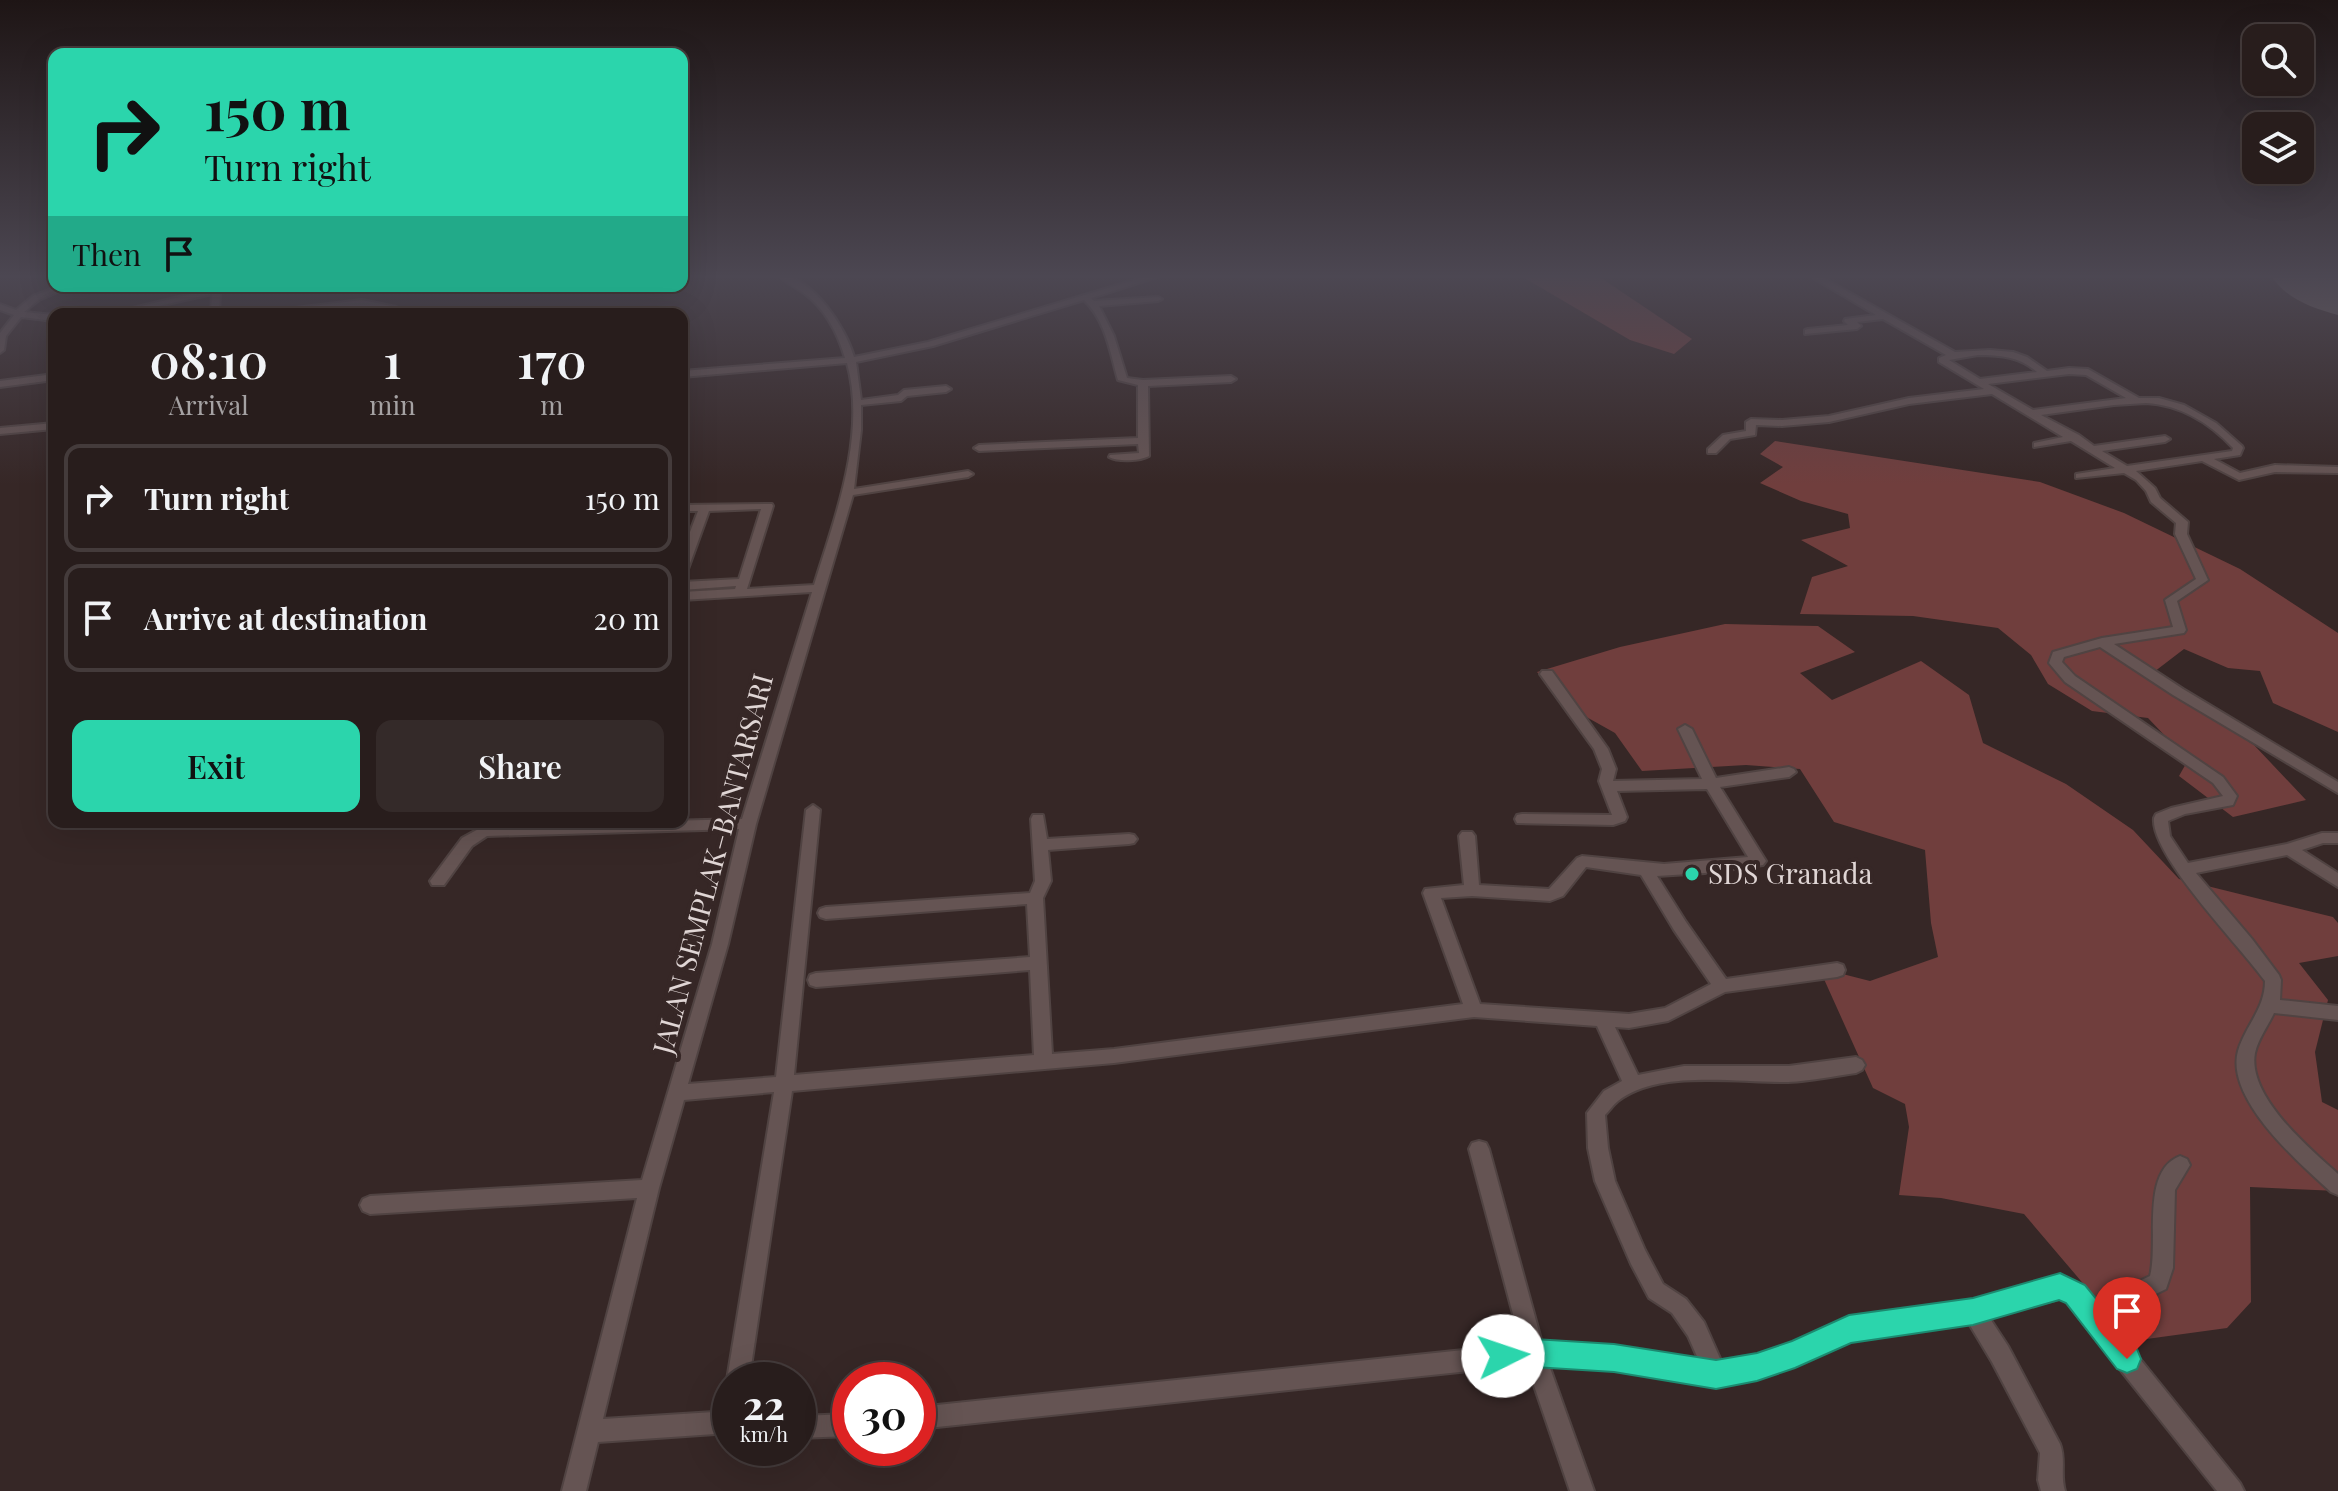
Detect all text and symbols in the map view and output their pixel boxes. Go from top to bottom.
map controls [2242,24,2314,184]
button: search [2242,24,2314,96]
text: 150 m [204,70,350,145]
icon: right [72,80,176,184]
button: layers [2242,112,2314,184]
text: Turn right [204,142,371,190]
icon: arrive [157,232,201,276]
text: Then [72,234,141,274]
text: 08:10 [149,327,268,391]
text: 1 [383,327,402,391]
text: 170 [517,327,587,391]
text: Arrival [169,387,249,422]
text: min [369,387,416,422]
text: m [540,387,563,422]
icon: right [76,476,120,520]
text: Turn right [144,478,289,518]
text: 150 m [585,478,660,518]
icon: arrive [76,596,120,640]
text: Arrive at destination [144,598,427,638]
text: 20 m [594,598,660,638]
street label: JALAN SEMPLAK–BANTARSARI [643,669,780,1059]
button: Exit [72,720,360,812]
button: Share [376,720,664,812]
place label: SDS Granada [1708,854,1872,891]
marker: SDS Granada [1683,865,1701,883]
pin [2093,1277,2161,1359]
icon: arrive [2105,1289,2149,1333]
position arrow [1461,1314,1545,1398]
speed limit sign: 30 [832,1362,936,1466]
text: 22 [743,1377,785,1430]
text: km/h [740,1420,788,1447]

